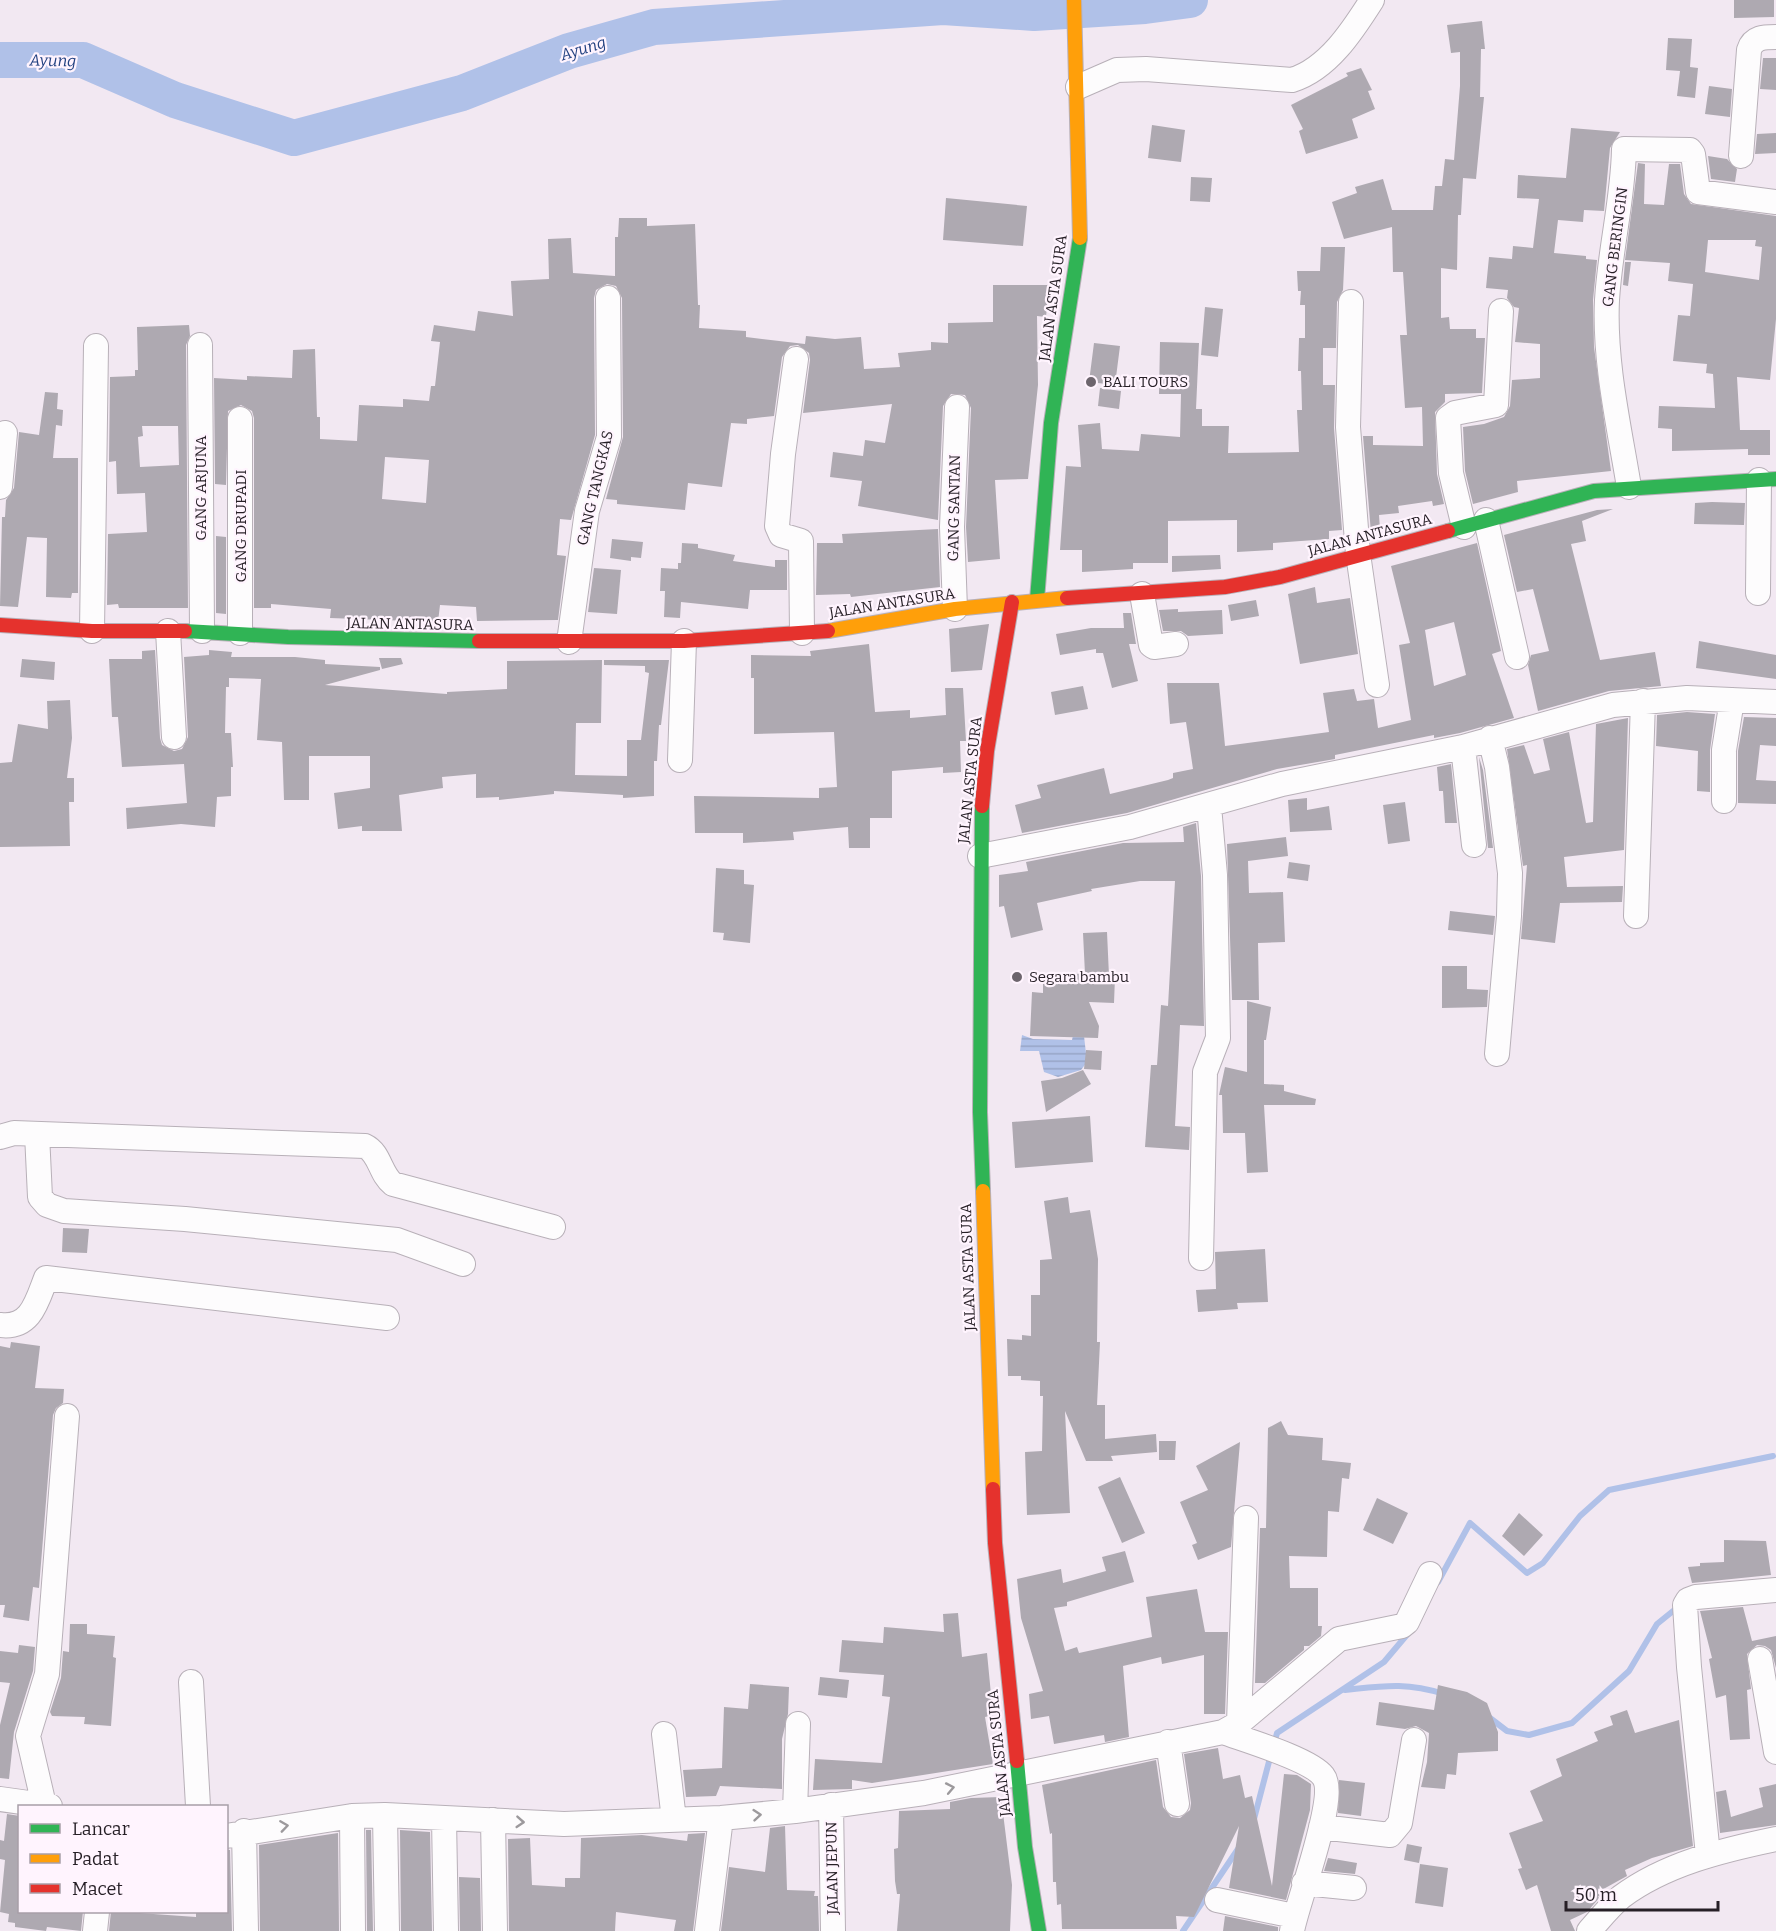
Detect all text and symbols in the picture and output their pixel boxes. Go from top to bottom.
water label: Ayung [557,33,608,65]
water label: Ayung [28,51,77,70]
street label: GANG BERINGIN [1599,186,1631,308]
street label: JALAN ASTA SURA [1035,233,1071,363]
place label: BALI TOURS [1103,373,1188,391]
marker: BALI TOURS [1084,375,1098,389]
street label: GANG TANGKAS [573,429,617,547]
street label: GANG ARJUNA [192,435,210,541]
street label: GANG SANTAN [944,454,964,562]
street label: GANG DRUPADI [232,470,250,582]
street label: JALAN ANTASURA [1305,510,1434,560]
street label: JALAN ANTASURA [827,584,957,622]
street label: JALAN ANTASURA [345,614,474,634]
street label: JALAN ASTA SURA [954,715,986,845]
place label: Segara bambu [1029,968,1129,986]
marker: Segara bambu [1010,970,1024,984]
street label: JALAN ASTA SURA [957,1202,979,1332]
street label: JALAN ASTA SURA [983,1688,1015,1818]
one-way arrow [945,1782,955,1795]
legend [18,1805,228,1913]
one-way arrow [752,1809,761,1822]
one-way arrow [516,1815,525,1828]
text: Lancar [72,1818,130,1840]
one-way arrow [279,1820,289,1832]
street label: JALAN JEPUN [822,1821,842,1916]
text: Padat [72,1848,119,1870]
scale bar [1566,1874,1718,1912]
text: Macet [72,1878,123,1900]
text: 50 m [1575,1884,1617,1906]

